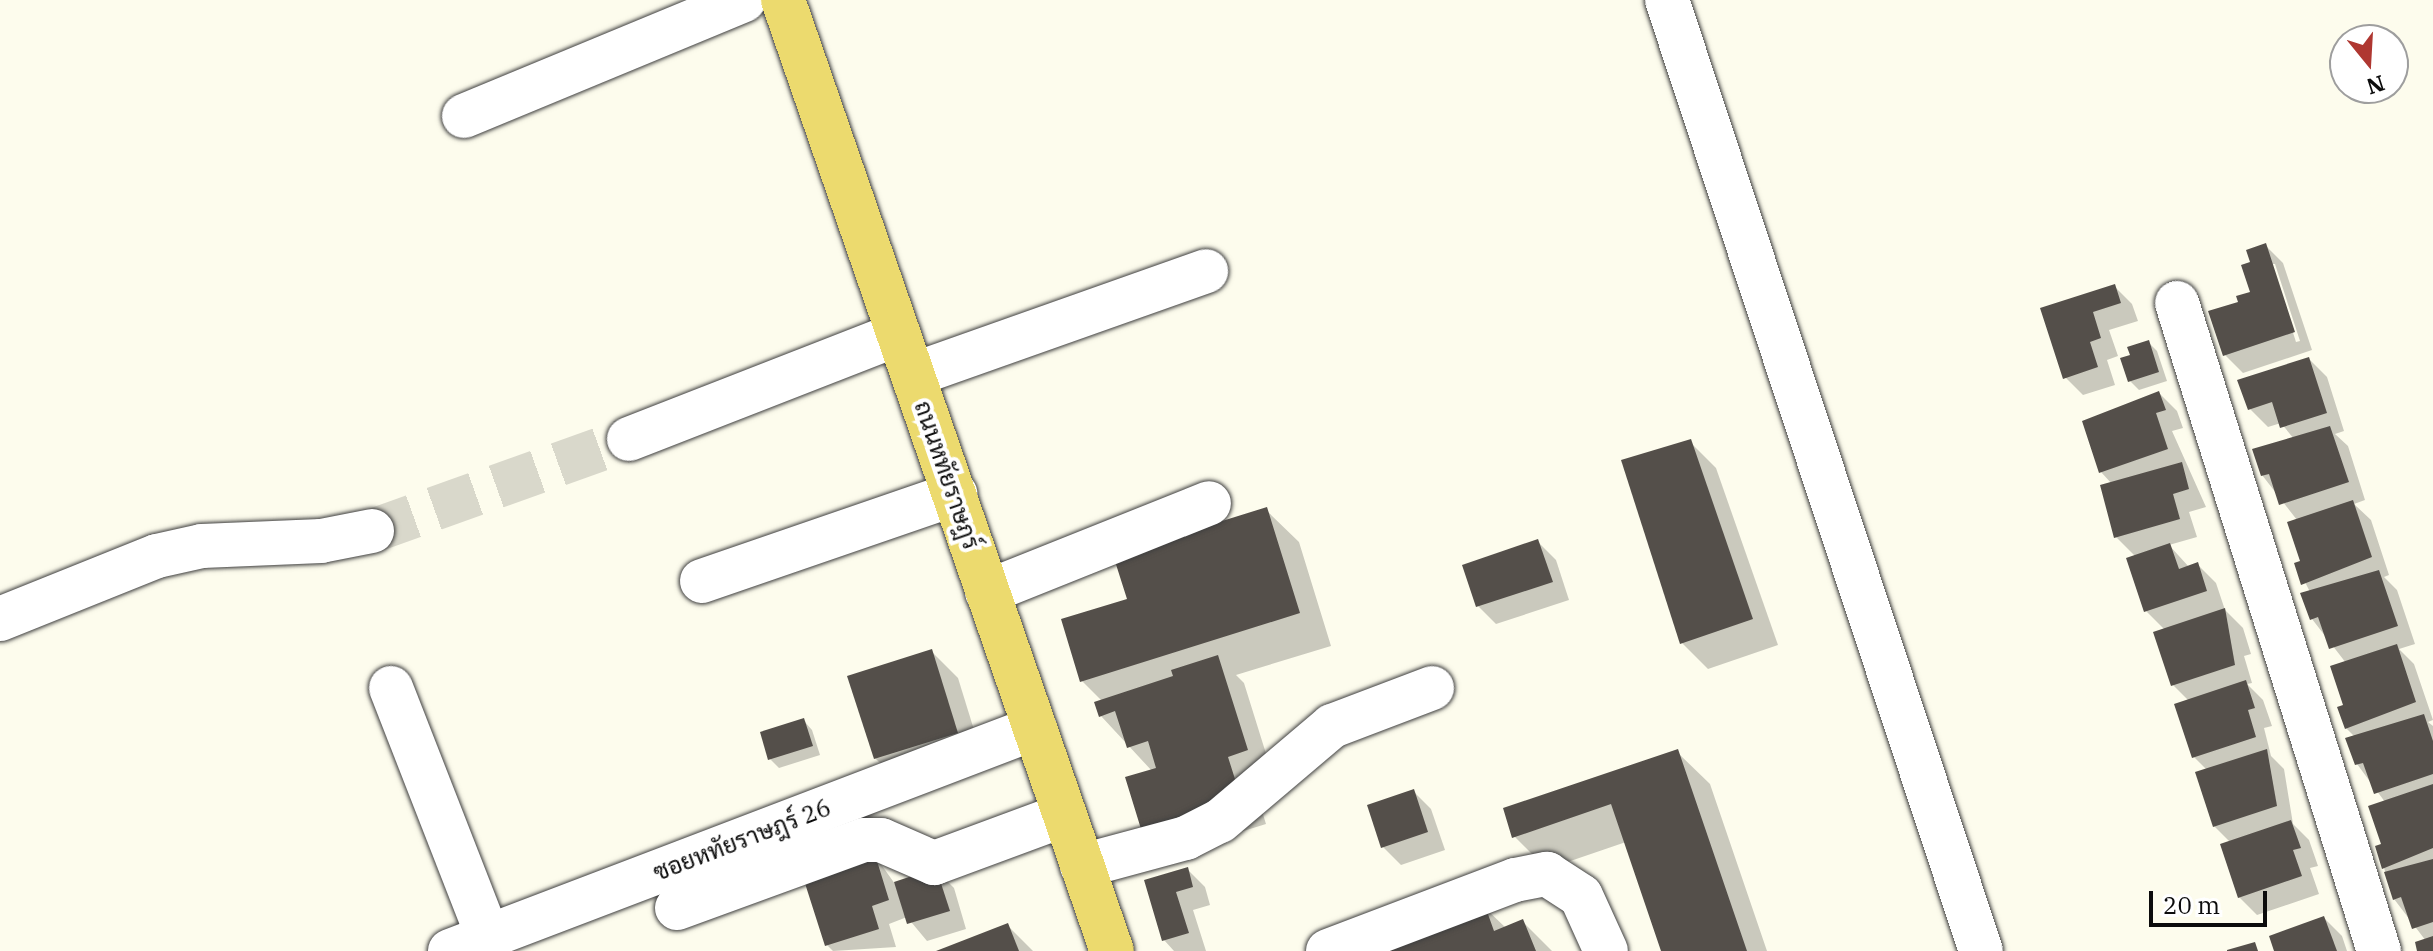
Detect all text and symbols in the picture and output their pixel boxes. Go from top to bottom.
north arrow [2329,24,2409,104]
text: N [2363,69,2389,102]
street label: ถนนหทัยราษฎร์ [908,397,986,553]
street label: ซอยหทัยราษฎร์ 26 [649,793,835,887]
scale bar [2153,875,2271,925]
text: 20 m [2163,889,2220,921]

